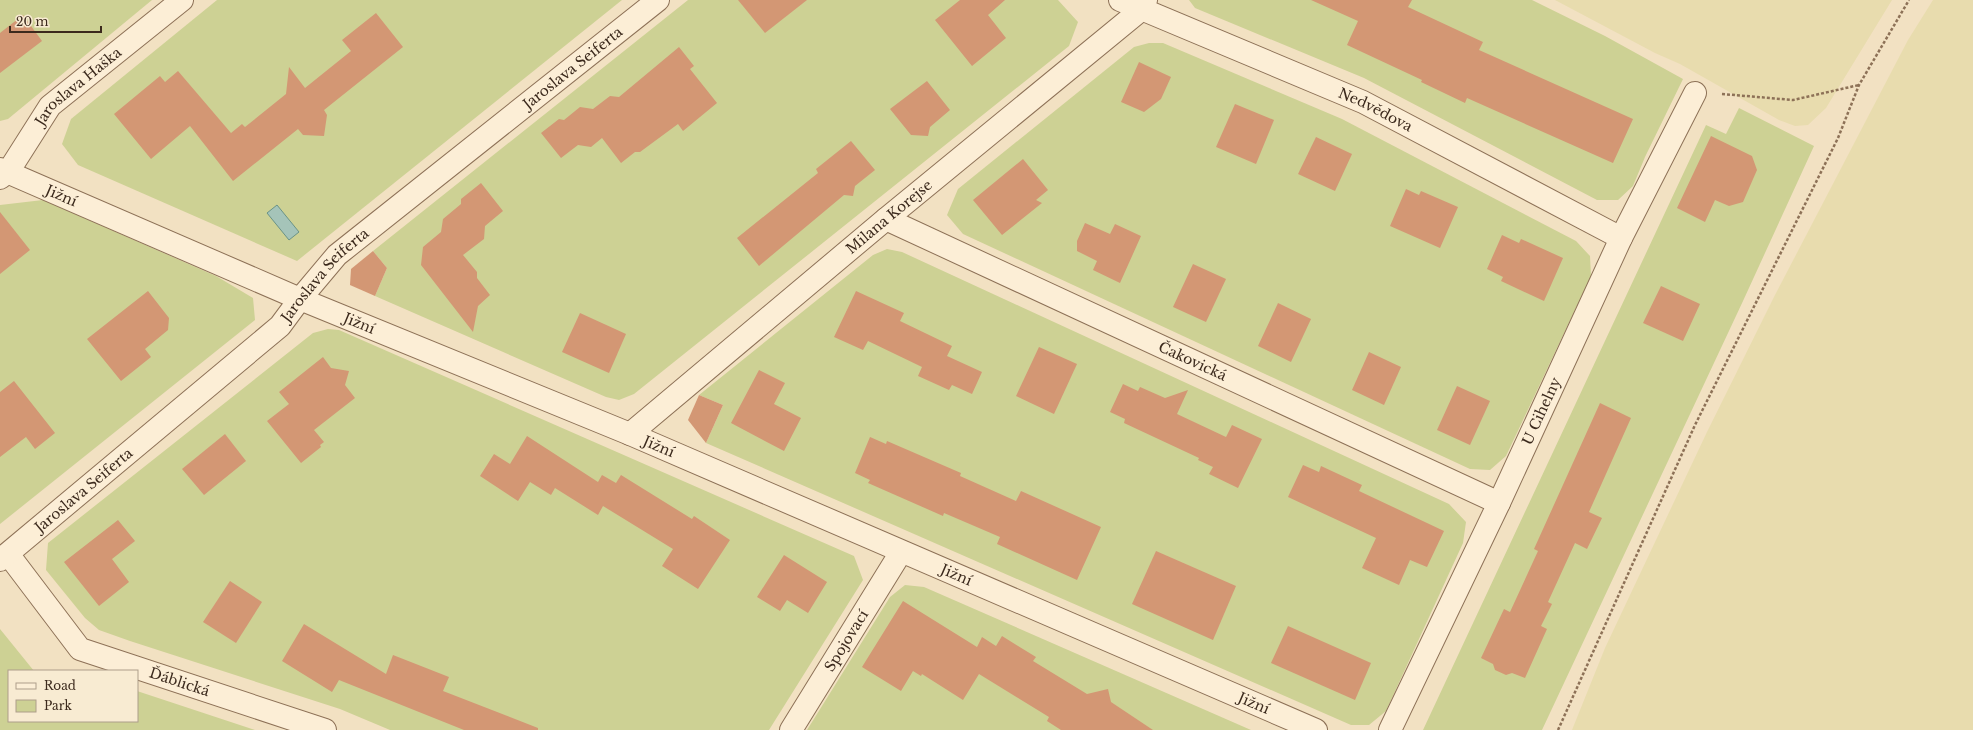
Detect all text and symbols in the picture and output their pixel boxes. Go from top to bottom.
scale bar [10,8,101,34]
text: 20 m [16,14,48,29]
street label: Jaroslava Seiferta [518,23,626,114]
street label: Jaroslava Haška [30,43,125,131]
street label: Nedvědova [1336,84,1416,136]
street label: Milana Korejse [842,176,936,258]
street label: Jižní [41,180,80,210]
street label: Jaroslava Seiferta [276,224,373,327]
street label: Jižní [339,308,378,338]
street label: Čakovická [1156,337,1230,385]
street label: U Cihelny [1518,374,1565,448]
street label: Jižní [639,431,678,461]
street label: Jaroslava Seiferta [29,444,136,537]
street label: Jižní [936,559,975,590]
street label: Spojovací [820,606,872,675]
street label: Ďáblická [147,664,212,700]
legend [8,670,138,722]
text: Road [44,678,76,693]
street label: Jižní [1234,688,1273,718]
text: Park [44,698,72,713]

